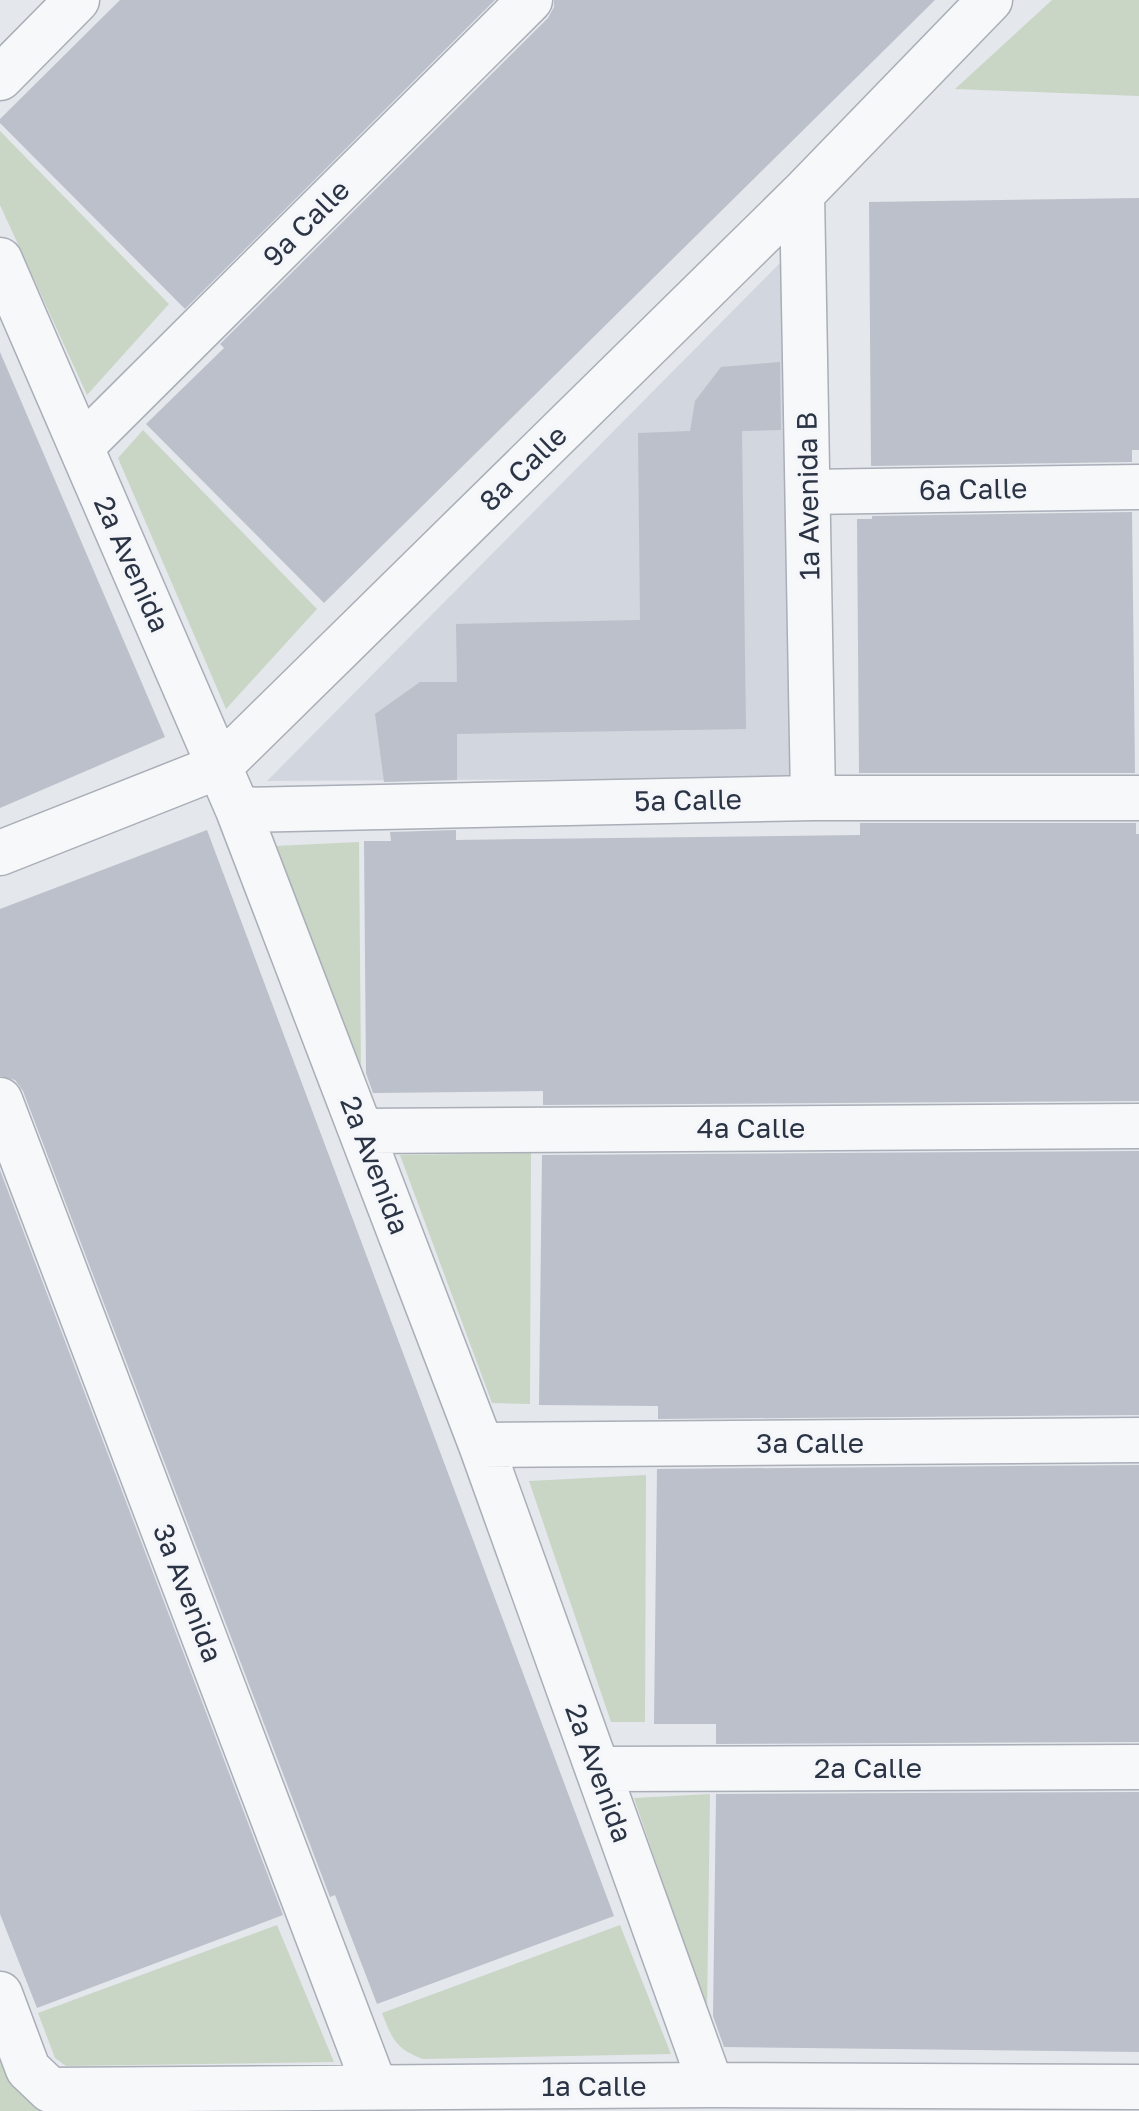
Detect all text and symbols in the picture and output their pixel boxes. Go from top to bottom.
street label: 9a Calle [256,173,356,273]
street label: 1a Avenida B [790,412,825,580]
street label: 8a Calle [472,418,573,517]
street label: 6a Calle [918,471,1028,506]
street label: 2a Avenida [88,491,177,637]
street label: 5a Calle [634,782,742,817]
street label: 2a Avenida [334,1091,417,1239]
street label: 4a Calle [697,1111,805,1144]
street label: 3a Calle [756,1426,864,1459]
street label: 3a Avenida [147,1519,230,1667]
street label: 2a Avenida [559,1699,640,1847]
street label: 2a Calle [814,1751,922,1784]
street label: 1a Calle [541,2069,647,2102]

